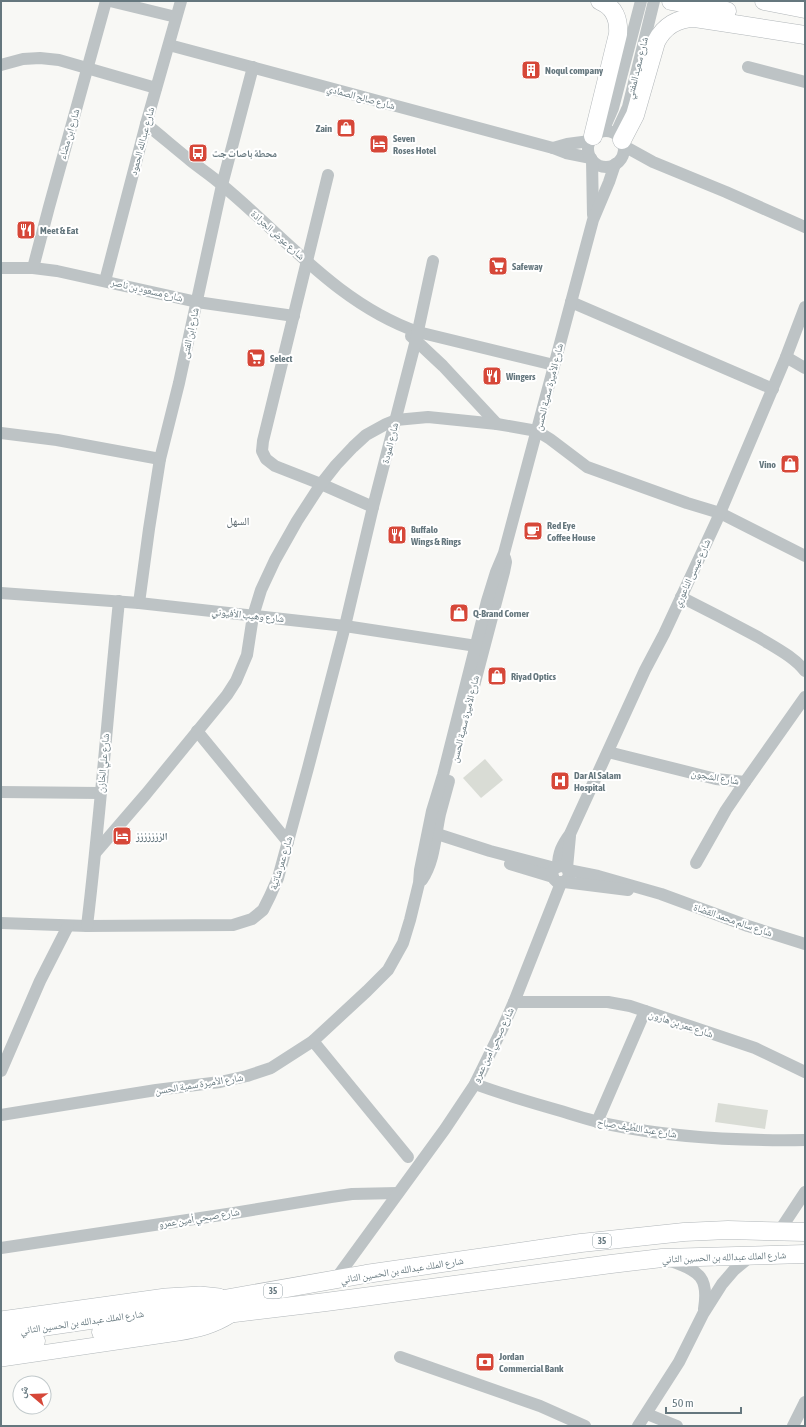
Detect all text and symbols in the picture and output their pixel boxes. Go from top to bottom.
street label: شارع سعيد المفتي [624,35,653,101]
building icon: Noqul company [520,59,542,81]
place label: Noqul company [545,65,604,76]
street label: شارع صالح الصمادي [325,83,397,114]
street label: شارع عبدالله الحمود [128,105,157,177]
street label: شارع ابن مضاء [57,107,83,161]
shop icon: Zain [335,117,357,139]
place label: Zain [316,123,332,134]
hotel icon: Seven Roses Hotel [368,133,390,155]
place label: Seven Roses Hotel [393,133,436,156]
bus stop icon: محطة باصات جت [187,142,209,164]
place label: محطة باصات جت [212,148,277,159]
street label: شارع عوض الجراذة [248,208,307,263]
restaurant icon: Meet & Eat [15,219,37,241]
place label: Meet & Eat [40,225,78,236]
supermarket icon: Safeway [487,255,509,277]
place label: Safeway [512,261,544,272]
street label: شارع مسعود بن ناصر [109,276,184,305]
street label: شارع ابن الفتى [179,306,202,360]
street label: شارع الأميرة سمية الحسن [533,342,566,432]
supermarket icon: Select [245,347,267,369]
place label: Select [270,353,292,364]
restaurant icon: Wingers [481,365,503,387]
place label: Wingers [505,371,536,382]
street label: شارع المودة [380,421,401,465]
shop icon: Vino [779,453,801,475]
place label: Vino [758,459,776,470]
district label: السهل [227,515,249,528]
cafe icon: Red Eye Coffee House [522,520,544,542]
place label: Red Eye Coffee House [547,520,596,543]
restaurant icon: Buffalo Wings & Rings [386,524,408,546]
place label: Buffalo Wings & Rings [410,524,462,547]
street label: شارع عيسى الناعوري [671,537,715,610]
shop icon: Q-Brand Corner [448,602,470,624]
street label: شارع وهيب الأفيوني [211,606,285,627]
place label: Q-Brand Corner [473,608,530,619]
shop icon: Riyad Optics [486,665,508,687]
place label: Riyad Optics [511,671,557,682]
street label: شارع الأميرة سمية الحسن [449,674,482,764]
street label: شارع علي الخازن [95,732,114,793]
street label: شارع الشجون [690,767,740,788]
hospital icon: Dar Al Salam Hospital [549,770,571,792]
place label: Dar Al Salam Hospital [574,770,621,793]
hotel icon: الززززززز [111,825,133,847]
place label: الززززززز [135,831,168,843]
street label: شارع عمر شاتية [268,834,295,892]
street label: شارع سالم محمد القضاة [692,901,774,941]
street label: شارع صبحي أمين عمرو [469,1005,518,1085]
street label: شارع عمر بن هارون [647,1008,715,1041]
street label: شارع الأميرة سمية الحسن [154,1072,245,1097]
street label: شارع عبد اللطيف صباح [596,1116,678,1141]
street label: شارع صبحي أمين عمرو [158,1205,241,1232]
road number: 35 [593,1234,611,1248]
street label: شارع الملك عبدالله بن الحسين الثاني [662,1249,787,1267]
street label: شارع الملك عبدالله بن الحسين الثاني [340,1255,465,1288]
road number: 35 [264,1284,282,1298]
street label: شارع الملك عبدالله بن الحسين الثاني [20,1308,145,1339]
bank icon: Jordan Commercial Bank [474,1351,496,1373]
place label: Jordan Commercial Bank [498,1351,564,1374]
north arrow [12,1375,52,1415]
text: ش [15,1384,32,1400]
scale bar [666,1389,741,1415]
text: 50 m [672,1396,694,1410]

